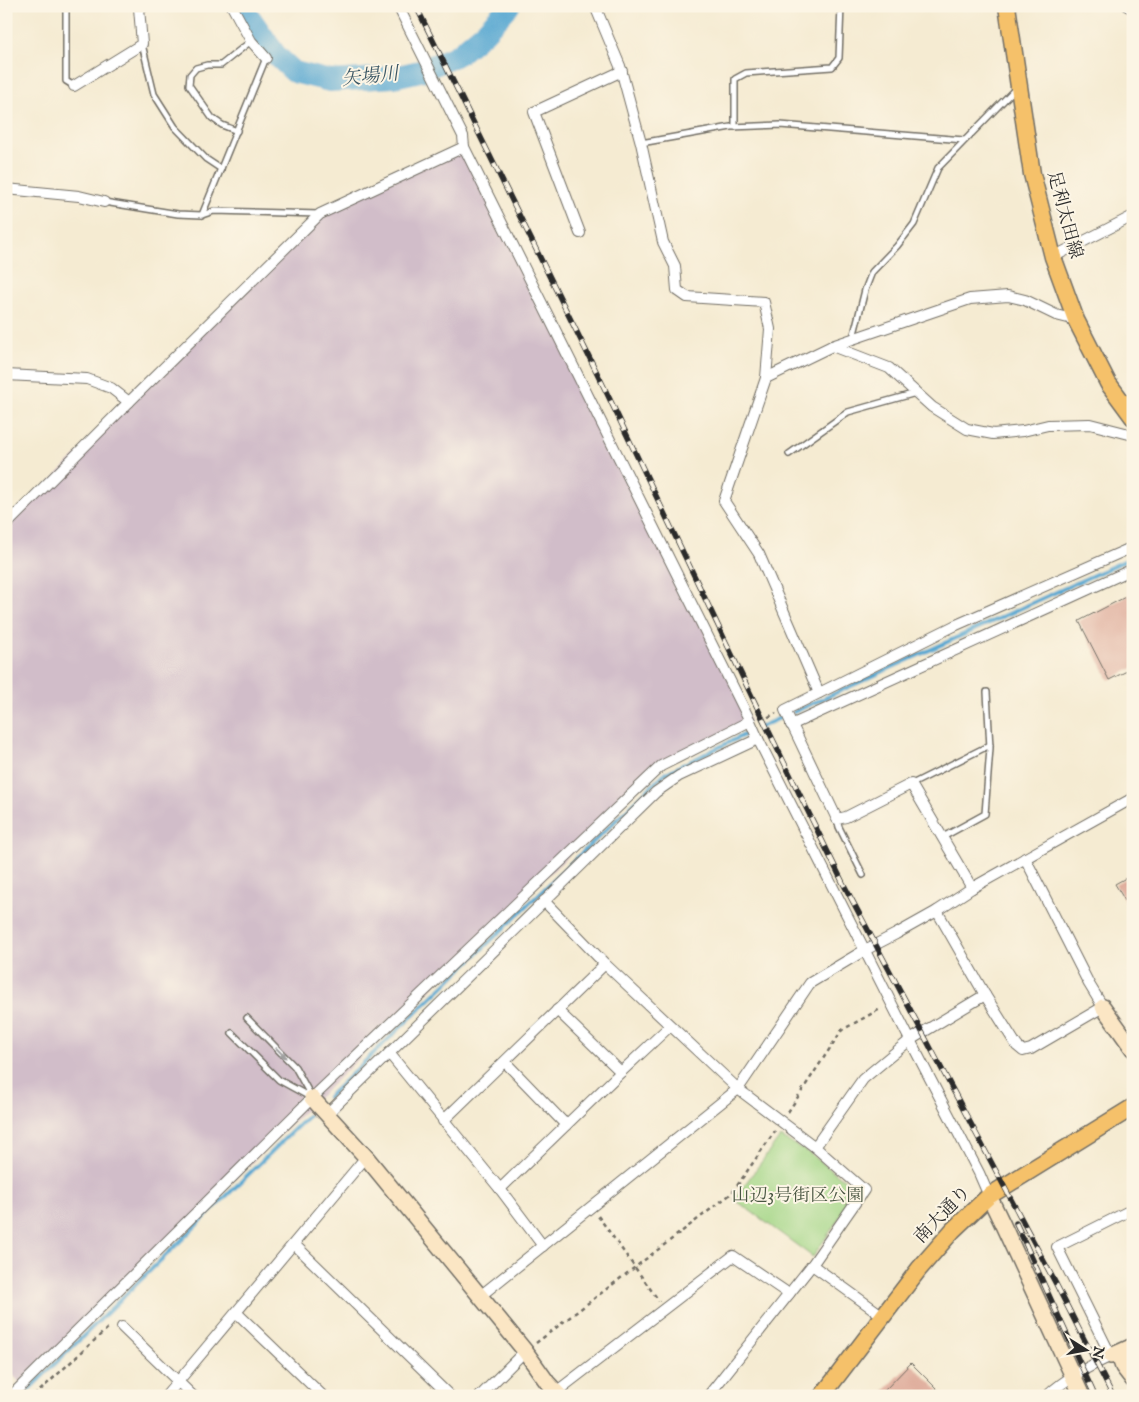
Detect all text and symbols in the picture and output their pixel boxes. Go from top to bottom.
water label: 矢場川 [340,62,402,92]
street label: 足利太田線 [1041,169,1087,261]
one-way arrow [275,1046,287,1058]
street label: 南大通り [910,1181,976,1249]
park label: 山辺3号街区公園 [732,1185,864,1208]
north arrow [1062,1324,1112,1374]
text: N [1088,1344,1108,1360]

